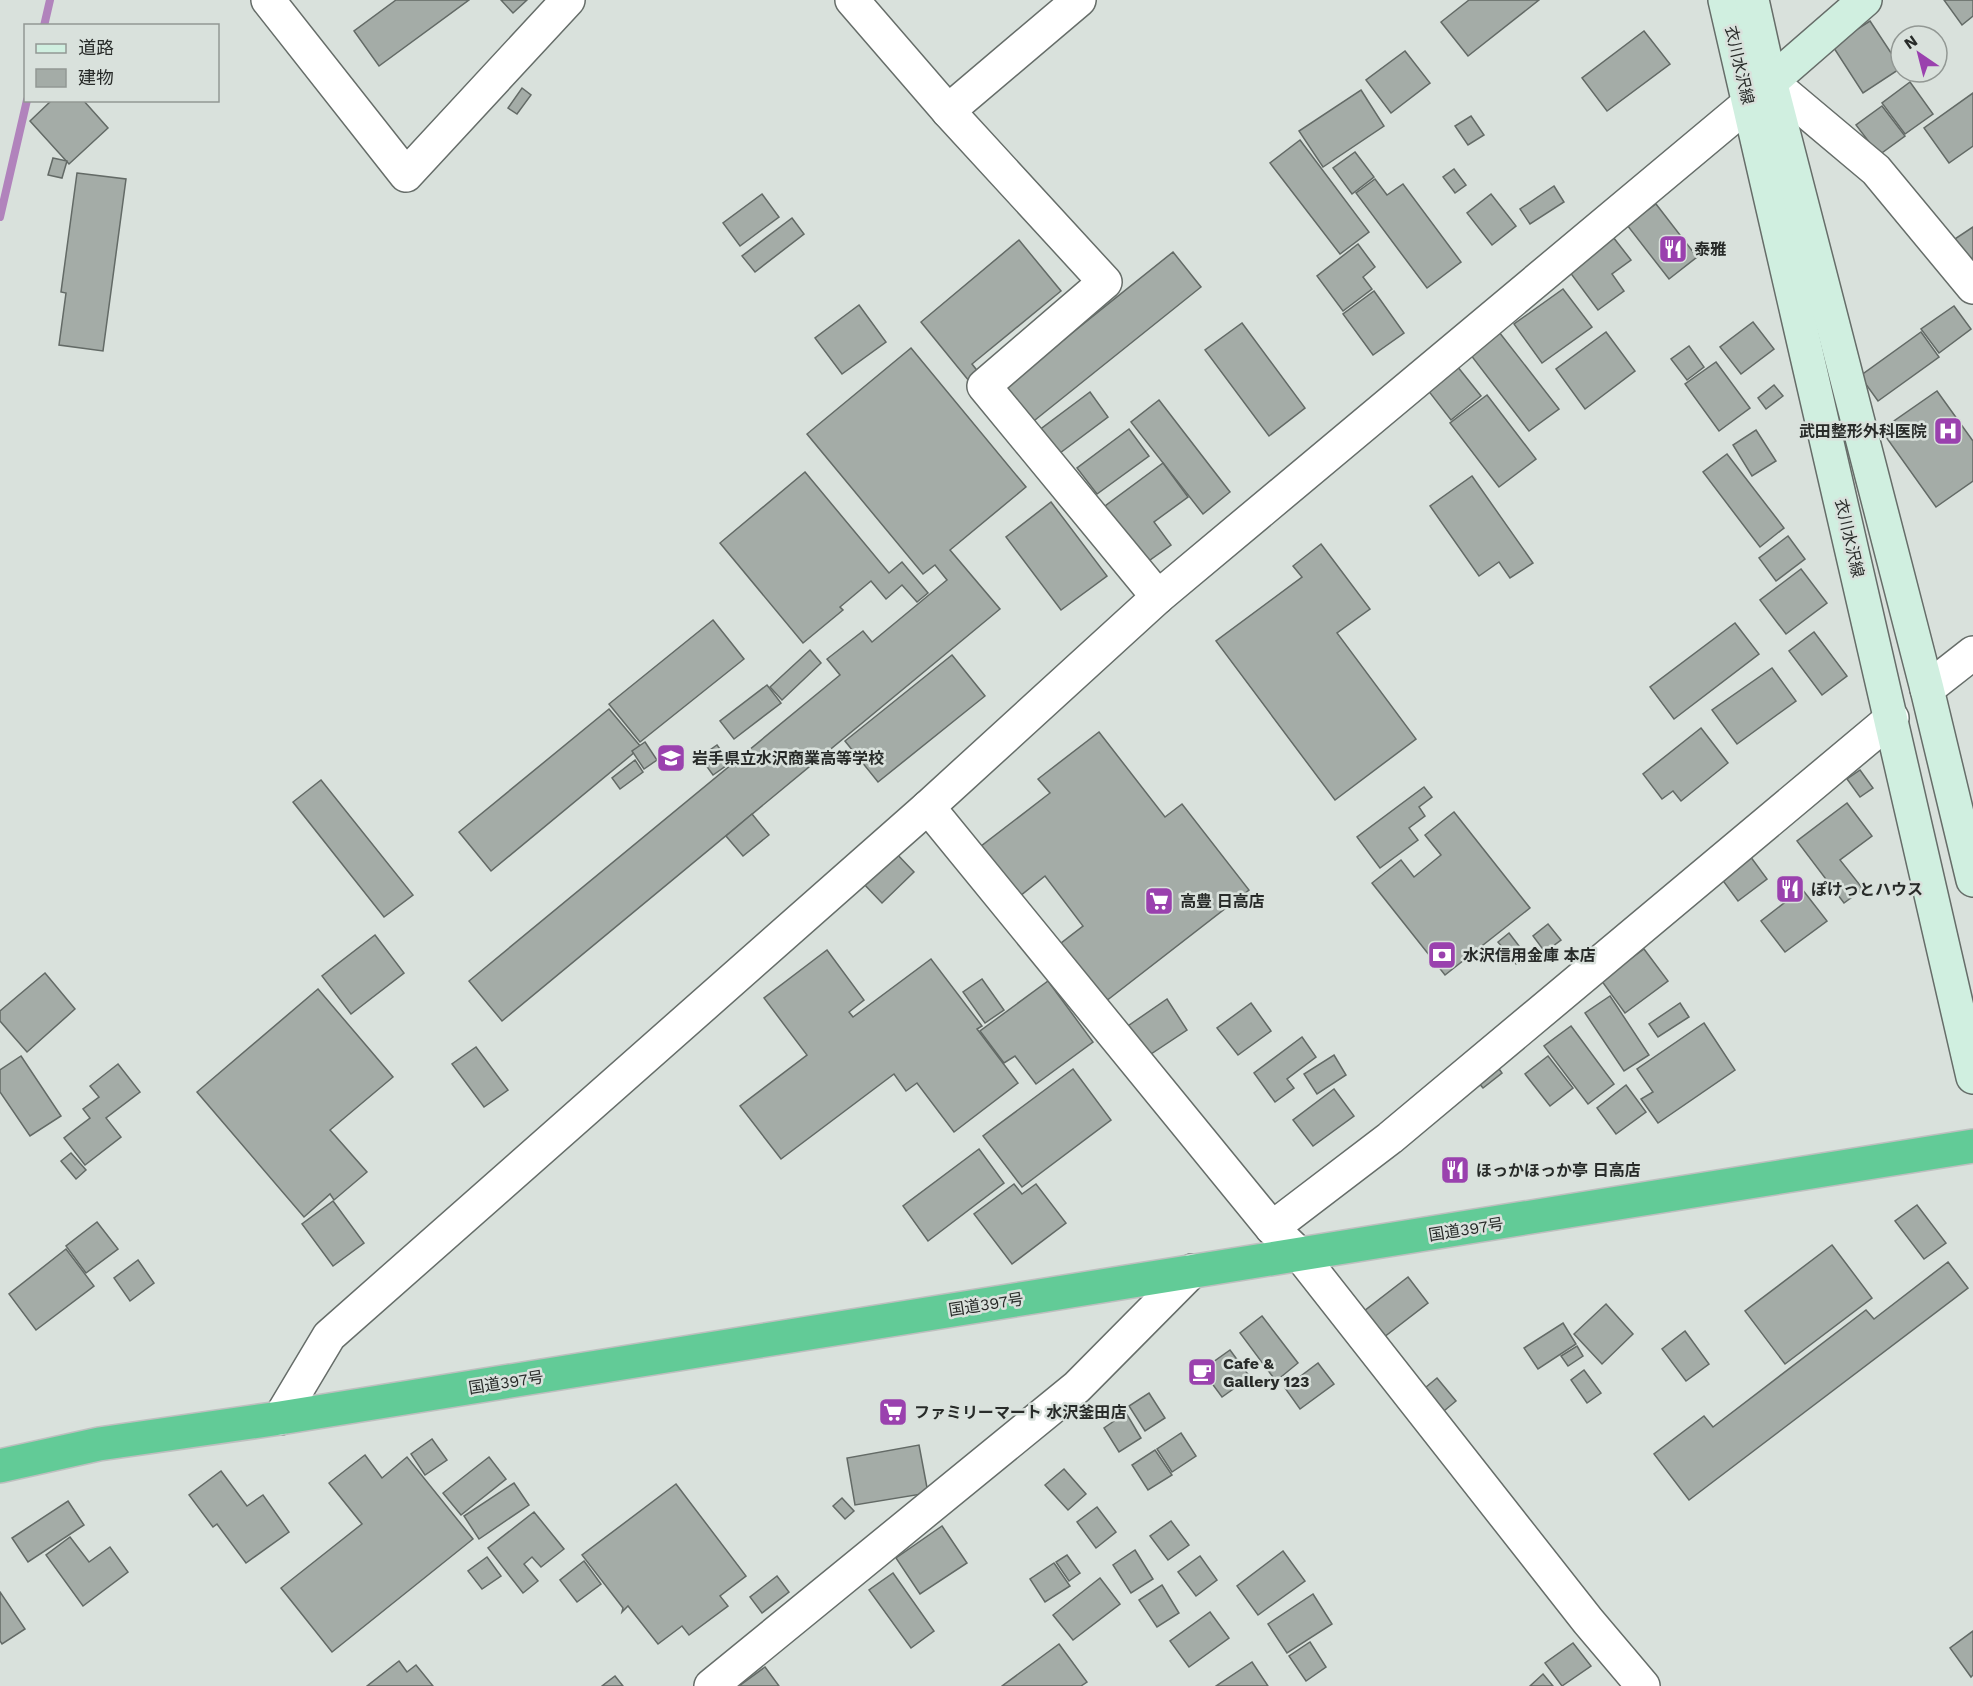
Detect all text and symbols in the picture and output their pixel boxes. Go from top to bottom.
legend [24,24,219,102]
street label: 衣川水沢線 [1721,24,1758,106]
north arrow [1889,24,1949,84]
text: N [1900,31,1921,53]
text: 道路 [78,37,114,58]
text: 建物 [78,67,114,88]
restaurant icon: 泰雅 [1657,233,1689,265]
place label: 泰雅 [1694,240,1726,259]
hospital icon: 武田整形外科医院 [1932,415,1964,447]
place label: 武田整形外科医院 [1799,422,1927,441]
street label: 衣川水沢線 [1831,497,1868,579]
school or university icon: 岩手県立水沢商業高等学校 [655,742,687,774]
place label: 岩手県立水沢商業高等学校 [692,749,884,768]
restaurant icon: ぽけっとハウス [1774,873,1806,905]
place label: ぽけっとハウス [1811,880,1923,899]
supermarket icon: 高豊 日高店 [1143,885,1175,917]
place label: 高豊 日高店 [1180,892,1265,911]
bank icon: 水沢信用金庫 本店 [1426,939,1458,971]
place label: 水沢信用金庫 本店 [1463,946,1596,965]
restaurant icon: ほっかほっか亭 日高店 [1439,1154,1471,1186]
place label: ほっかほっか亭 日高店 [1476,1161,1641,1180]
street label: 国道397号 [1427,1214,1505,1245]
street label: 国道397号 [947,1289,1025,1320]
place label: Cafe & Gallery 123 [1223,1354,1309,1391]
cafe icon: Cafe & Gallery 123 [1186,1356,1218,1388]
street label: 国道397号 [467,1367,545,1398]
supermarket icon: ファミリーマート 水沢釜田店 [877,1396,909,1428]
place label: ファミリーマート 水沢釜田店 [914,1403,1127,1422]

